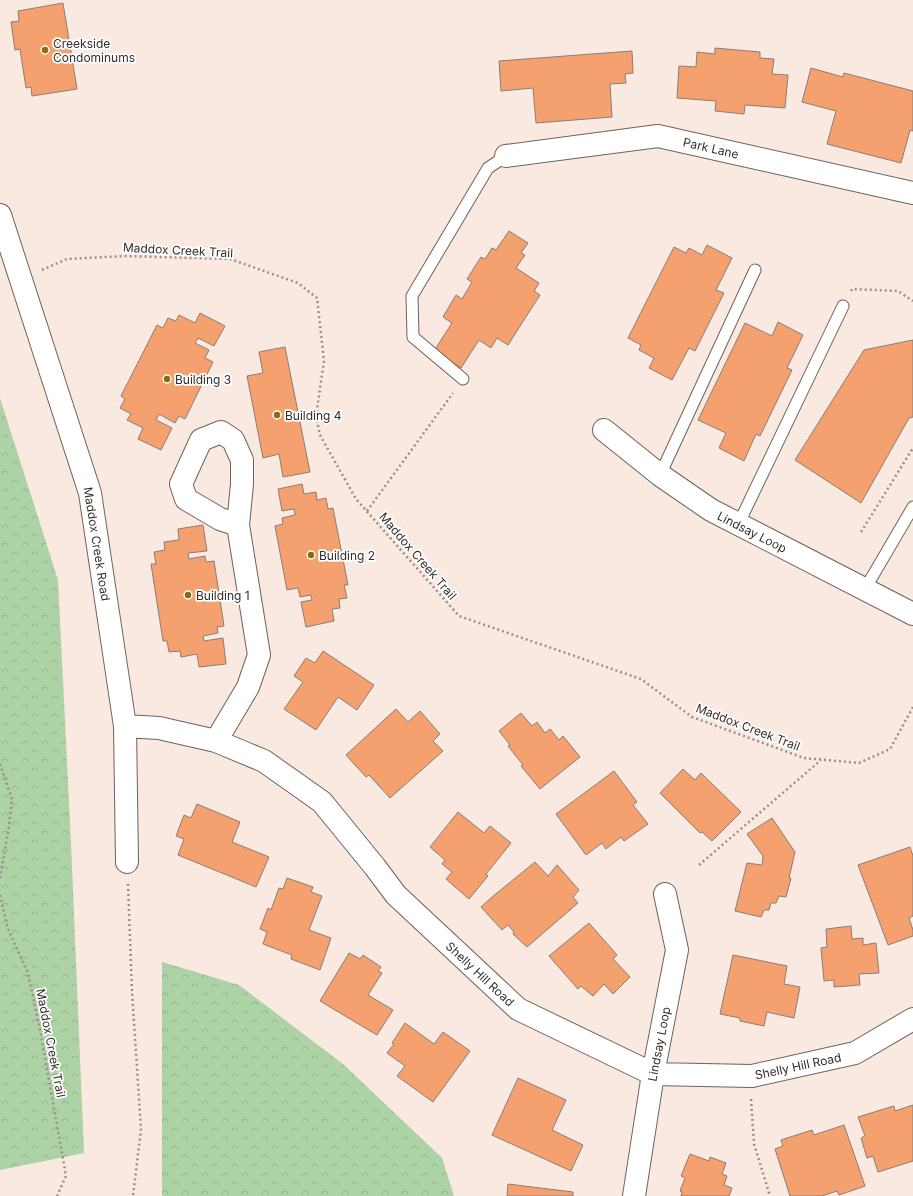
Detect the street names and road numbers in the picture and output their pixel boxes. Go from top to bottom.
street label: Park Lane [682,134,740,162]
street label: Maddox Creek Trail [123,240,233,260]
street label: Maddox Creek Road [81,486,113,602]
street label: Lindsay Loop [715,508,789,556]
street label: Maddox Creek Trail [376,509,460,603]
street label: Maddox Creek Trail [694,700,802,754]
street label: Shelly Hill Road [443,939,517,1009]
street label: Maddox Creek Trail [33,987,69,1099]
street label: Lindsay Loop [644,1005,674,1083]
street label: Shelly Hill Road [754,1050,842,1082]

